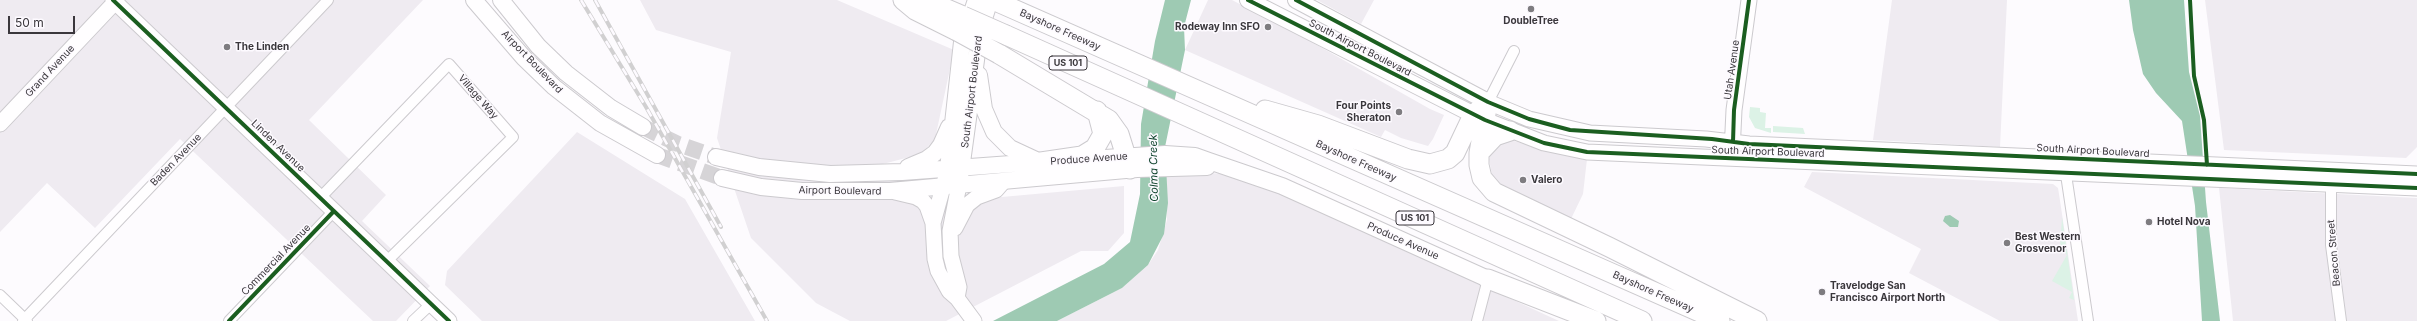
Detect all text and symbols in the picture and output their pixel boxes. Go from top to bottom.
marker: DoubleTree [1526,4,1536,14]
street label: Bayshore Freeway [1018,7,1102,53]
scale bar [10,8,77,34]
text: 50 m [15,15,44,30]
place label: DoubleTree [1503,15,1559,27]
street label: South Airport Boulevard [1307,17,1413,79]
place label: Rodeway Inn SFO [1175,21,1260,33]
marker: Rodeway Inn SFO [1263,22,1273,32]
street label: Airport Boulevard [499,28,565,96]
street label: South Airport Boulevard [959,35,985,149]
street label: Utah Avenue [1722,39,1742,101]
place label: The Linden [235,41,289,53]
street label: Grand Avenue [23,42,77,100]
marker: The Linden [222,42,232,52]
road number: US 101 [1049,56,1087,70]
street label: Village Way [455,72,501,122]
place label: Four Points Sheraton [1336,100,1391,124]
marker: Four Points Sheraton [1394,107,1404,117]
street label: Linden Avenue [249,117,307,175]
street label: Baden Avenue [148,131,204,189]
water label: Colma Creek [1147,134,1161,202]
street label: Bayshore Freeway [1314,138,1398,184]
street label: South Airport Boulevard [2036,142,2150,160]
street label: South Airport Boulevard [1711,144,1825,160]
street label: Produce Avenue [1050,150,1128,168]
place label: Valero [1531,174,1562,186]
marker: Valero [1518,175,1528,185]
street label: Airport Boulevard [798,184,882,198]
road number: US 101 [1396,211,1434,225]
place label: Hotel Nova [2157,216,2210,228]
marker: Hotel Nova [2144,217,2154,227]
street label: Beacon Street [2325,219,2343,287]
street label: Produce Avenue [1365,220,1441,262]
street label: Commercial Avenue [239,222,313,298]
place label: Best Western Grosvenor [2015,231,2081,254]
marker: Best Western Grosvenor [2002,238,2012,248]
street label: Bayshore Freeway [1611,269,1695,315]
place label: Travelodge San Francisco Airport North [1830,280,1945,304]
marker: Travelodge San Francisco Airport North [1817,287,1827,297]

